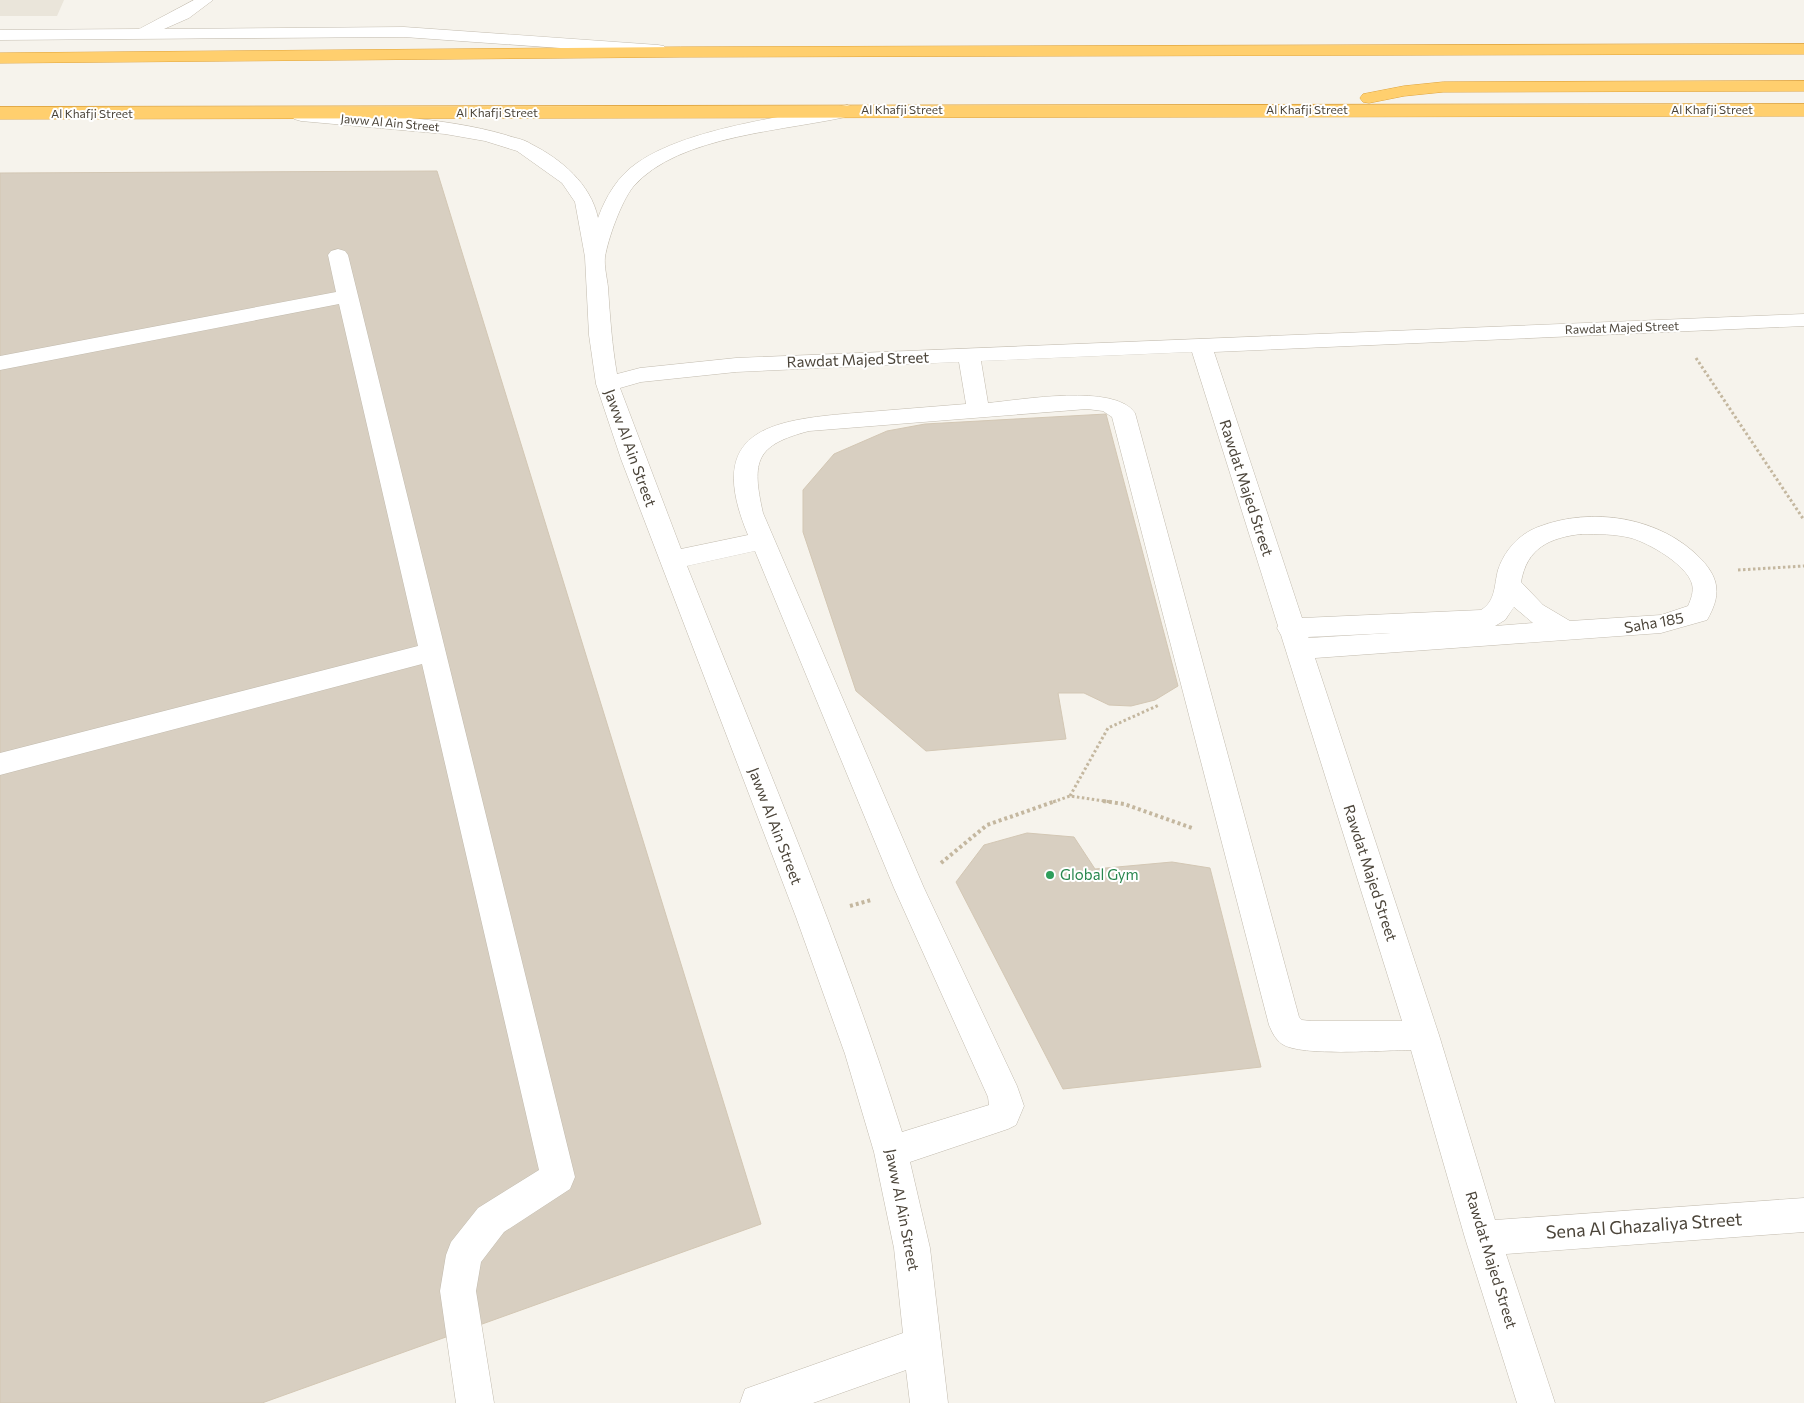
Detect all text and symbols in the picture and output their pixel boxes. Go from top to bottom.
street label: Al Khafji Street [861,102,943,116]
street label: Al Khafji Street [1266,102,1348,116]
street label: Al Khafji Street [1671,102,1753,116]
street label: Al Khafji Street [456,105,538,119]
street label: Al Khafji Street [51,106,133,120]
street label: Jaww Al Ain Street [340,111,440,134]
street label: Rawdat Majed Street [1565,318,1679,336]
street label: Rawdat Majed Street [786,348,930,370]
street label: Jaww Al Ain Street [601,386,661,509]
street label: Rawdat Majed Street [1216,417,1278,558]
street label: Saha 185 [1623,608,1685,636]
street label: Jaww Al Ain Street [745,765,807,887]
street label: Rawdat Majed Street [1340,802,1402,943]
place label: Global Gym [1060,865,1139,883]
marker: Global Gym [1044,869,1056,881]
street label: Jaww Al Ain Street [882,1147,924,1272]
street label: Rawdat Majed Street [1462,1189,1521,1331]
street label: Sena Al Ghazaliya Street [1545,1207,1743,1243]

